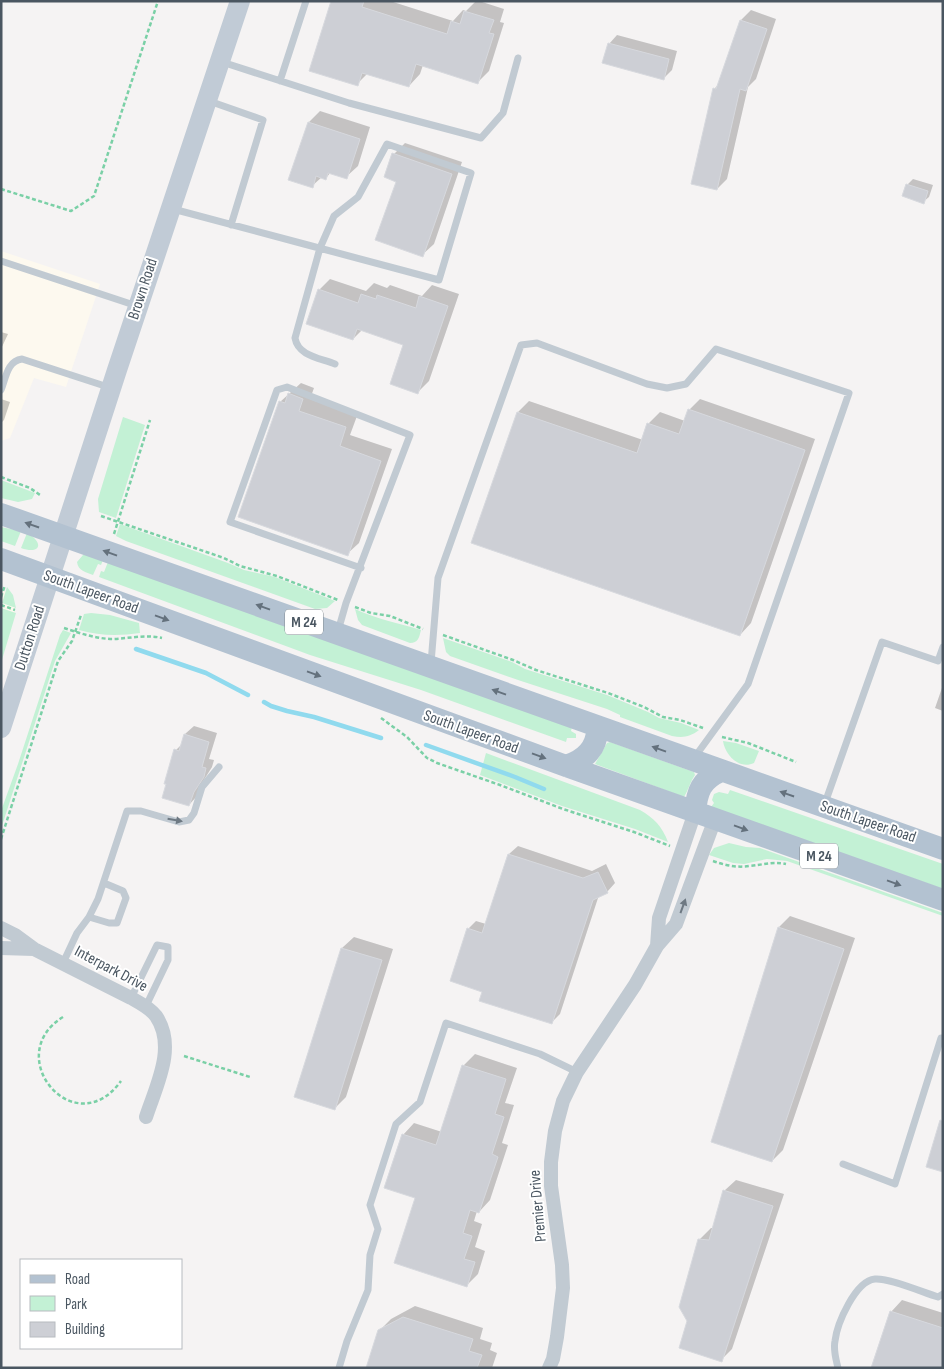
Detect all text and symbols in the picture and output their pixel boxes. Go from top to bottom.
street label: Brown Road [124,256,162,322]
one-way arrow [25,521,40,528]
one-way arrow [103,549,118,556]
street label: South Lapeer Road [41,566,141,618]
street label: Dutton Road [11,603,49,673]
one-way arrow [256,603,271,611]
road number: M 24 [285,610,323,634]
one-way arrow [155,614,170,622]
one-way arrow [307,670,322,678]
one-way arrow [491,688,506,696]
street label: South Lapeer Road [421,706,521,758]
one-way arrow [651,744,666,752]
one-way arrow [532,752,547,760]
one-way arrow [779,790,794,798]
street label: South Lapeer Road [818,797,918,847]
one-way arrow [167,817,183,825]
one-way arrow [733,825,748,833]
road number: M 24 [800,844,838,868]
one-way arrow [887,879,902,887]
one-way arrow [679,898,687,913]
street label: Interpark Drive [71,942,151,996]
street label: Premier Drive [525,1169,551,1243]
legend [20,1259,182,1349]
text: Road [65,1270,90,1289]
text: Park [65,1295,87,1314]
text: Building [65,1320,105,1339]

